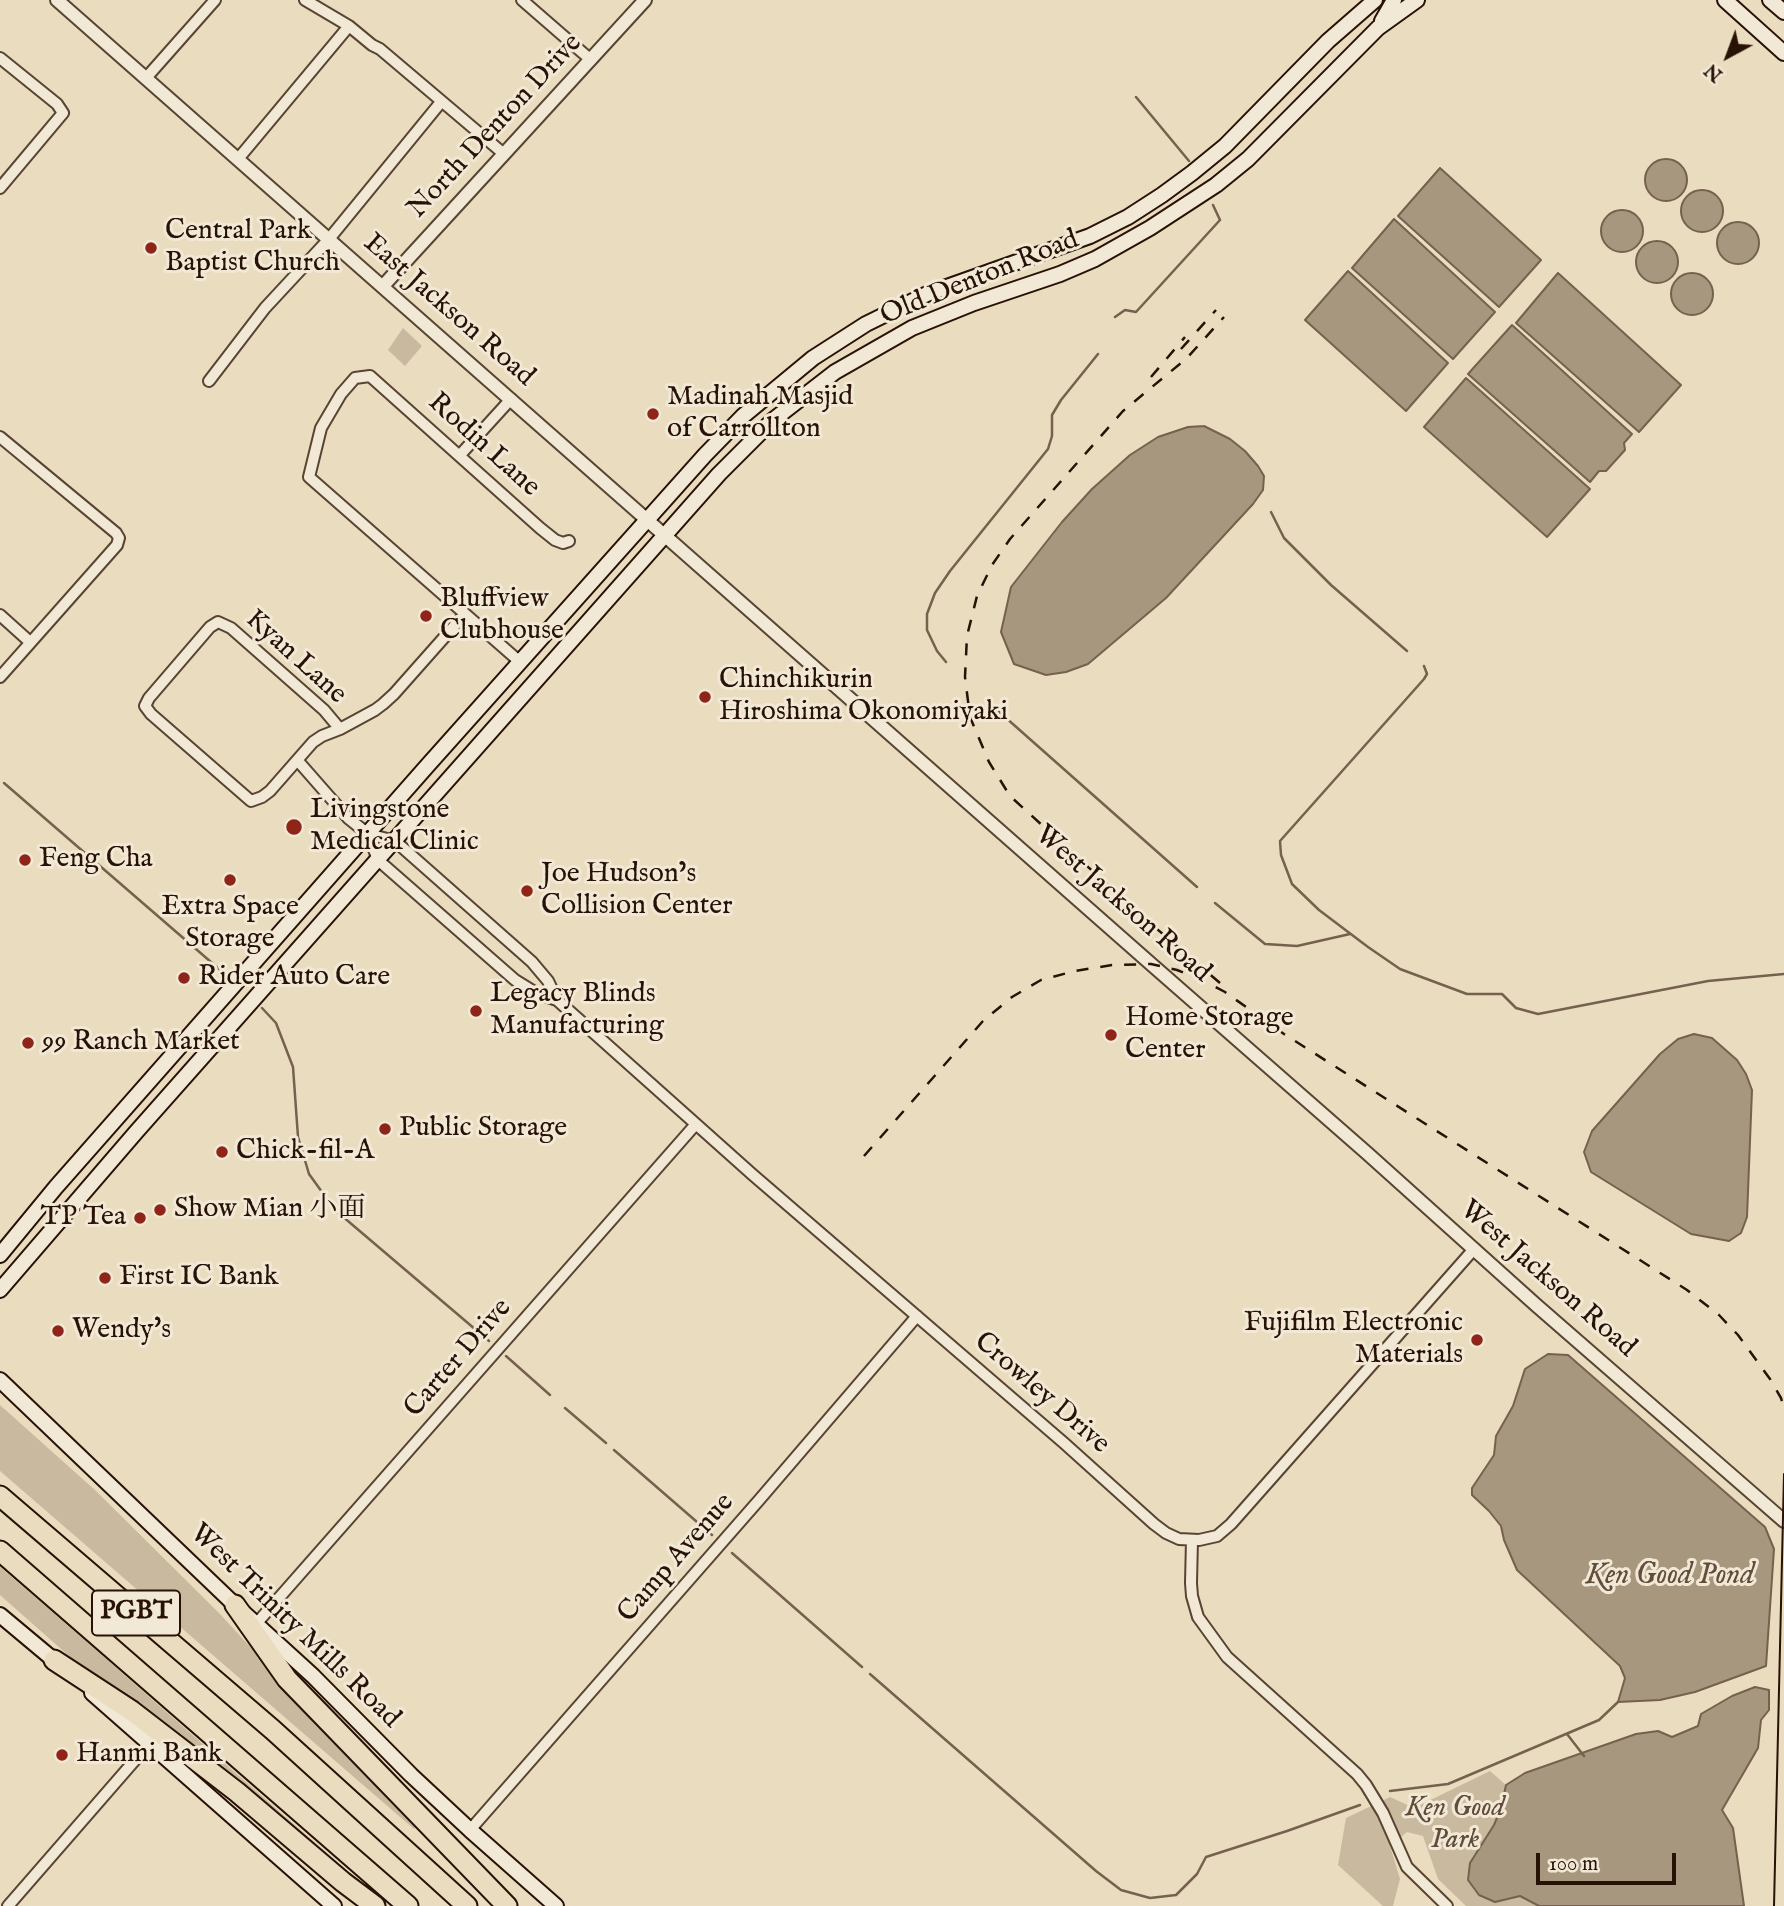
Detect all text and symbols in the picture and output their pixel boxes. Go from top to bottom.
north arrow [1693,21,1763,91]
street label: North Denton Drive [402,28,590,226]
text: N [1700,57,1728,86]
place label: Central Park Baptist Church [165,215,340,281]
street label: Old Denton Road [876,224,1084,334]
street label: East Jackson Road [355,227,541,395]
marker: Central Park Baptist Church [143,240,159,256]
place label: Madinah Masjid of Carrollton [667,381,853,447]
street label: Rodin Lane [420,387,546,505]
marker: Madinah Masjid of Carrollton [645,406,661,422]
place label: Bluffview Clubhouse [440,583,564,649]
street label: Kyan Lane [237,604,353,712]
marker: Bluffview Clubhouse [418,608,434,624]
place label: Chinchikurin Hiroshima Okonomiyaki [719,664,1008,730]
marker: Chinchikurin Hiroshima Okonomiyaki [697,689,713,705]
place label: Livingstone Medical Clinic [310,794,479,860]
marker: Livingstone Medical Clinic [284,817,304,837]
street label: West Jackson Road [1027,819,1217,991]
place label: Feng Cha [39,843,153,877]
marker: Feng Cha [17,852,33,868]
place label: Joe Hudson’s Collision Center [541,858,732,924]
marker: Extra Space Storage [222,872,238,888]
marker: Joe Hudson’s Collision Center [519,883,535,899]
place label: Extra Space Storage [161,891,299,957]
place label: Rider Auto Care [198,961,390,995]
marker: Rider Auto Care [176,970,192,986]
place label: Legacy Blinds Manufacturing [490,978,664,1044]
place label: Home Storage Center [1125,1002,1294,1068]
marker: Legacy Blinds Manufacturing [468,1003,484,1019]
place label: 99 Ranch Market [42,1026,240,1060]
marker: Home Storage Center [1103,1027,1119,1043]
marker: 99 Ranch Market [20,1035,36,1051]
place label: Public Storage [399,1112,567,1146]
marker: Public Storage [377,1121,393,1137]
place label: Chick-fil-A [236,1135,374,1169]
marker: Chick-fil-A [214,1144,230,1160]
place label: Show Mian 小面 [174,1193,365,1227]
street label: West Jackson Road [1452,1194,1642,1366]
place label: TP Tea [40,1201,126,1235]
marker: Show Mian 小面 [152,1202,168,1218]
marker: TP Tea [132,1210,148,1226]
place label: First IC Bank [119,1261,279,1295]
marker: First IC Bank [97,1270,113,1286]
street label: Carter Drive [398,1293,520,1425]
place label: Fujifilm Electronic Materials [1244,1307,1463,1373]
place label: Wendy's [72,1314,171,1348]
marker: Wendy's [50,1323,66,1339]
street label: Crowley Drive [966,1326,1116,1462]
marker: Fujifilm Electronic Materials [1469,1332,1485,1348]
street label: Camp Avenue [612,1487,742,1631]
street label: West Trinity Mills Road [182,1518,406,1736]
water label: Ken Good Pond [1586,1559,1754,1595]
road number: PGBT [92,1590,180,1636]
place label: Hanmi Bank [76,1738,223,1772]
marker: Hanmi Bank [54,1747,70,1763]
park label: Ken Good Park [1405,1792,1505,1858]
scale bar [1539,1840,1679,1884]
text: 100 m [1549,1851,1598,1878]

